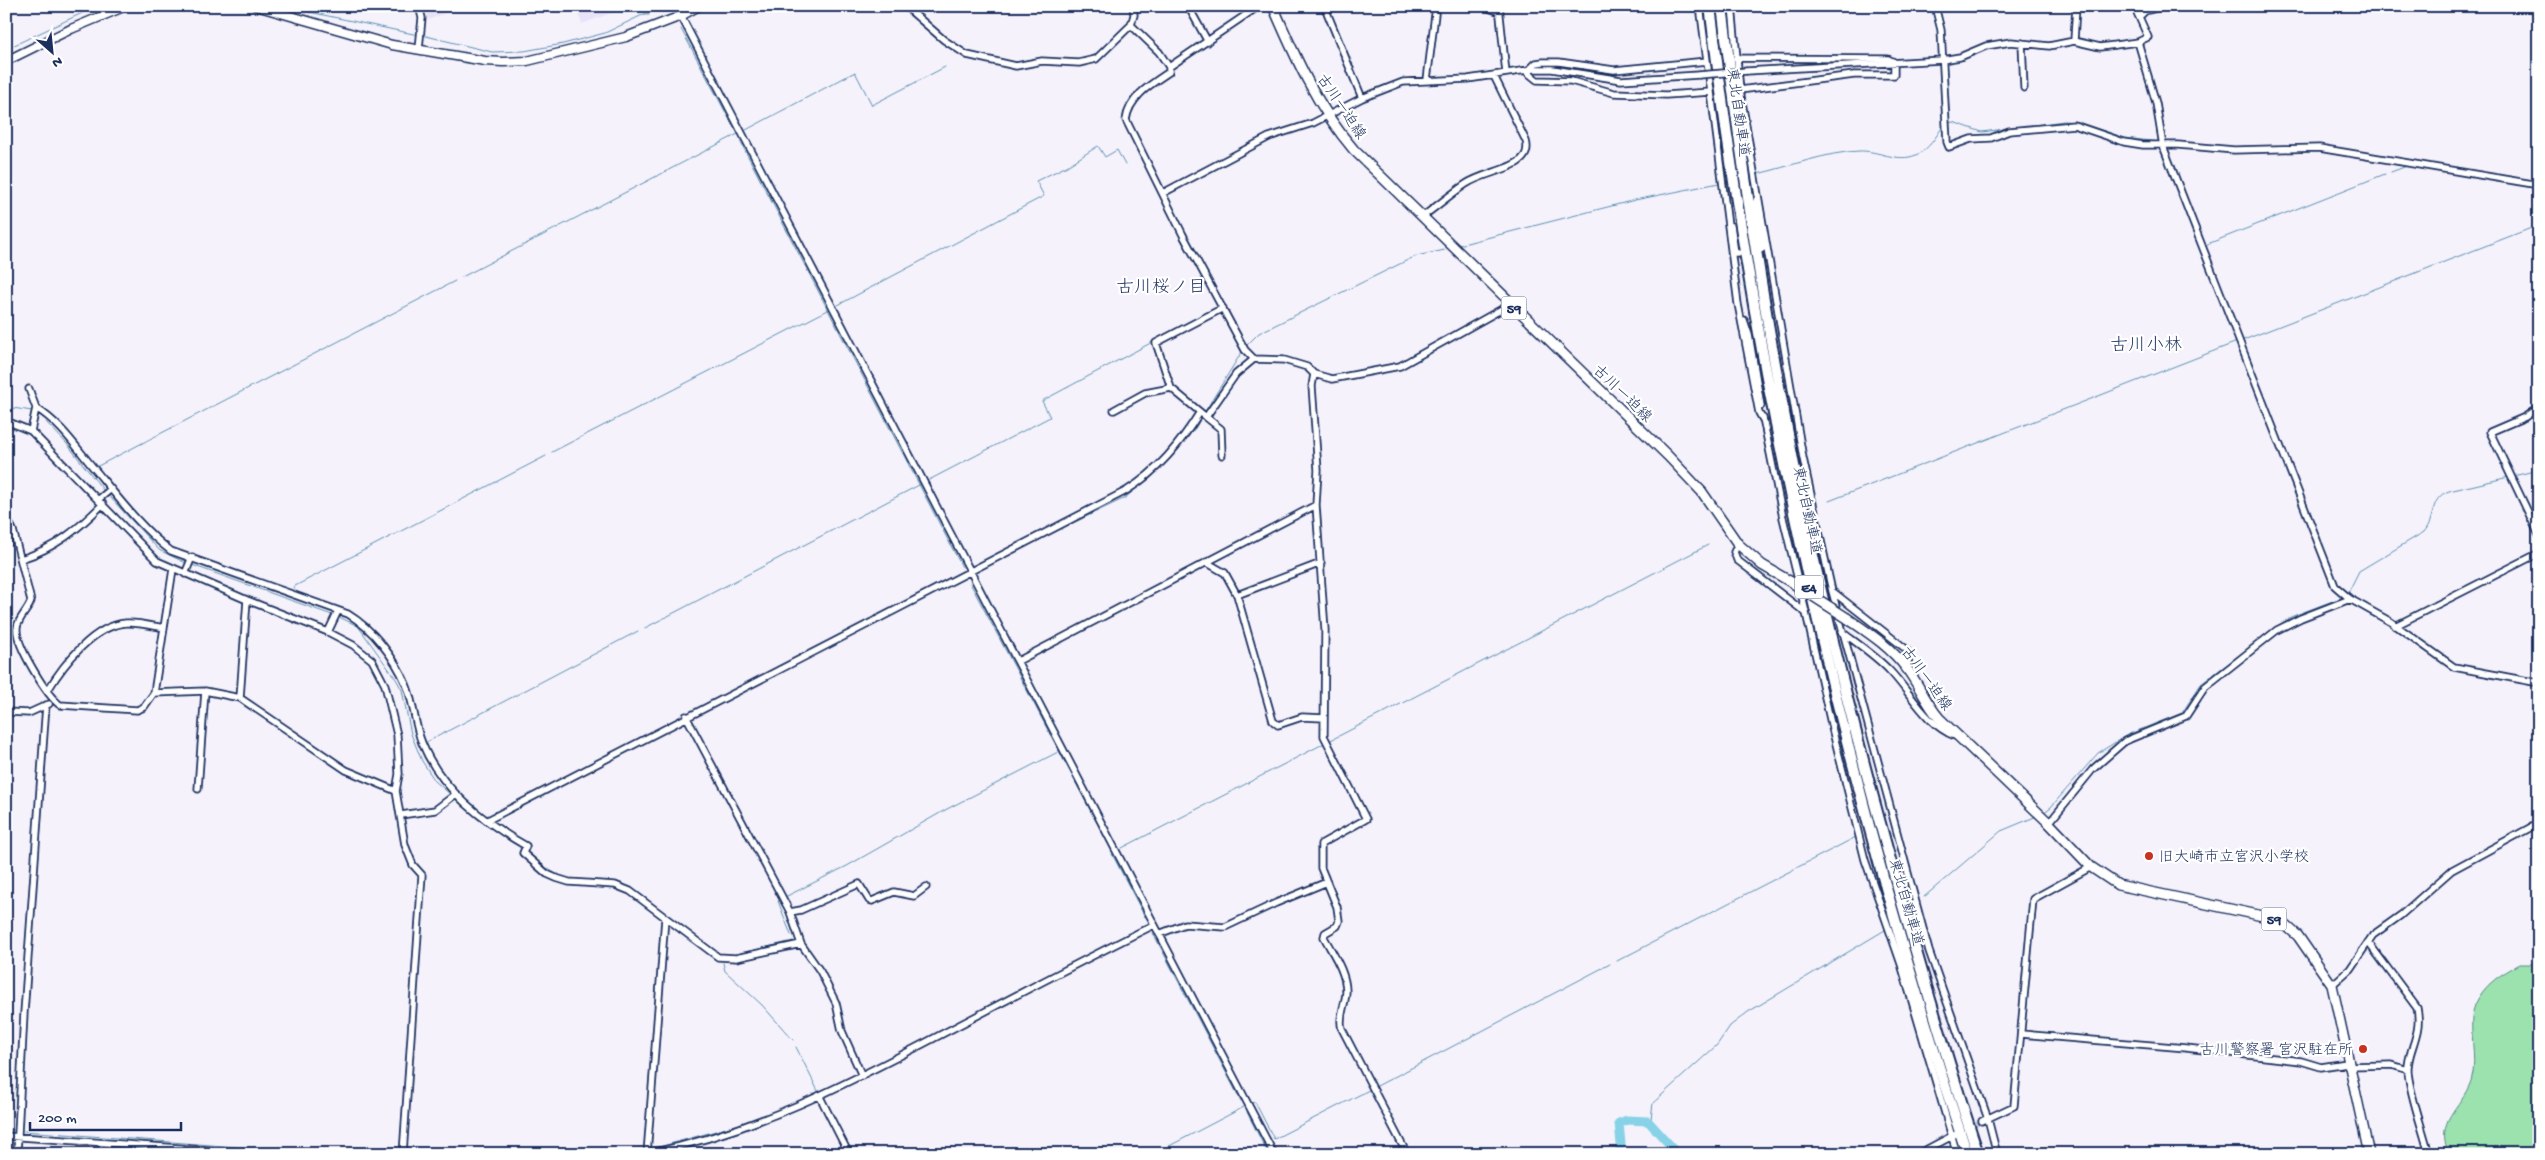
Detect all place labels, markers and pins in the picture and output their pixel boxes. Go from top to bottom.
place label: 旧大崎市立宮沢小学校 [2159,848,2309,867]
marker: 旧大崎市立宮沢小学校 [2143,850,2155,862]
place label: 古川警察署 宮沢駐在所 [2199,1041,2353,1060]
marker: 古川警察署 宮沢駐在所 [2357,1043,2369,1055]

